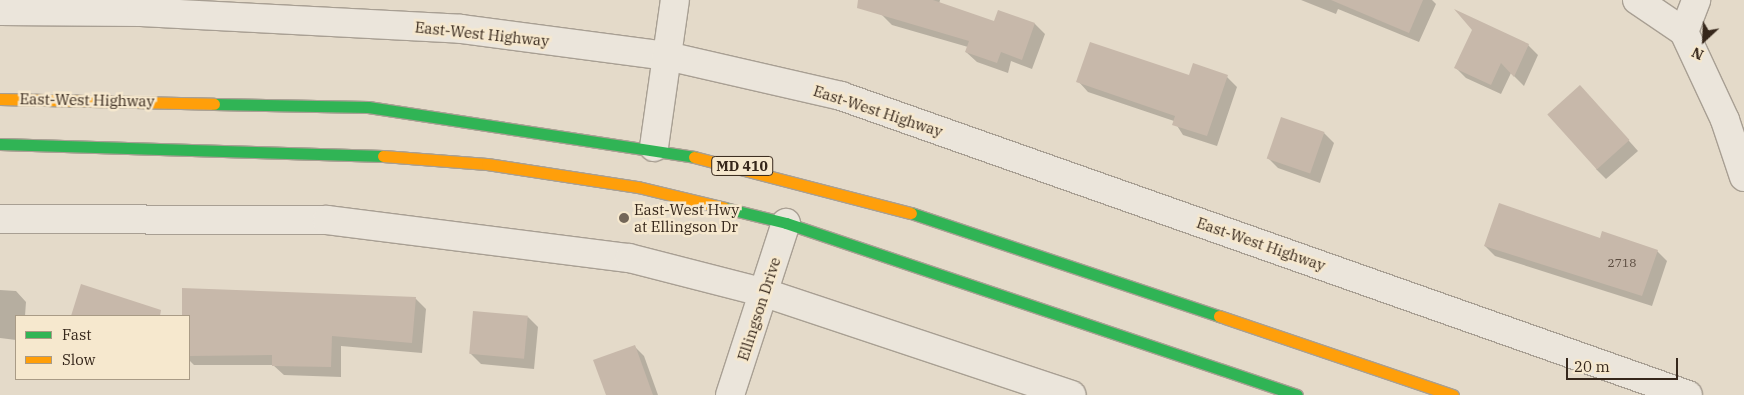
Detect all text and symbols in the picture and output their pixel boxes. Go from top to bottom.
north arrow [1679,15,1729,65]
street label: East-West Highway [414,18,550,50]
text: N [1689,43,1706,64]
street label: East-West Highway [811,82,945,140]
street label: East-West Highway [19,90,155,110]
road number: MD 410 [711,154,773,178]
place label: East-West Hwy at Ellingson Dr [634,200,739,235]
marker: East-West Hwy at Ellingson Dr [618,212,630,224]
street label: East-West Highway [1194,214,1328,274]
street label: Ellingson Drive [734,255,784,363]
house number: 2718 [1608,256,1636,270]
legend [15,315,190,380]
text: Fast [62,325,92,344]
scale bar [1569,348,1682,380]
text: Slow [62,350,95,369]
text: 20 m [1574,357,1610,376]

